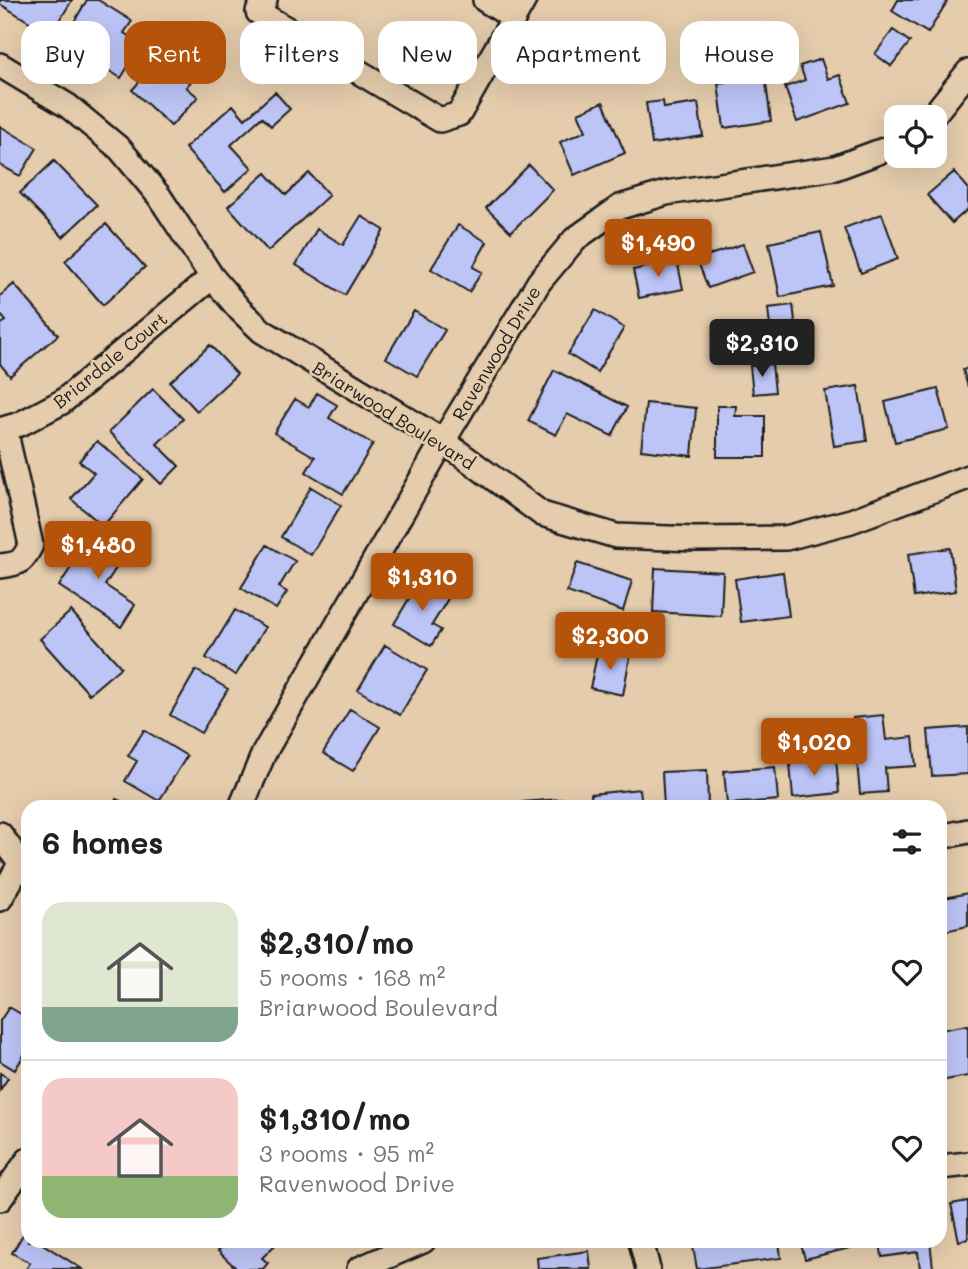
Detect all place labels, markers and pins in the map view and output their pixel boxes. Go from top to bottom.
pin: $1,490 [601,219,715,279]
pin: $2,310 [705,320,819,379]
pin: $1,480 [41,522,155,581]
pin: $1,310 [365,554,479,613]
pin: $2,300 [553,612,667,672]
pin: $1,020 [757,718,871,778]

